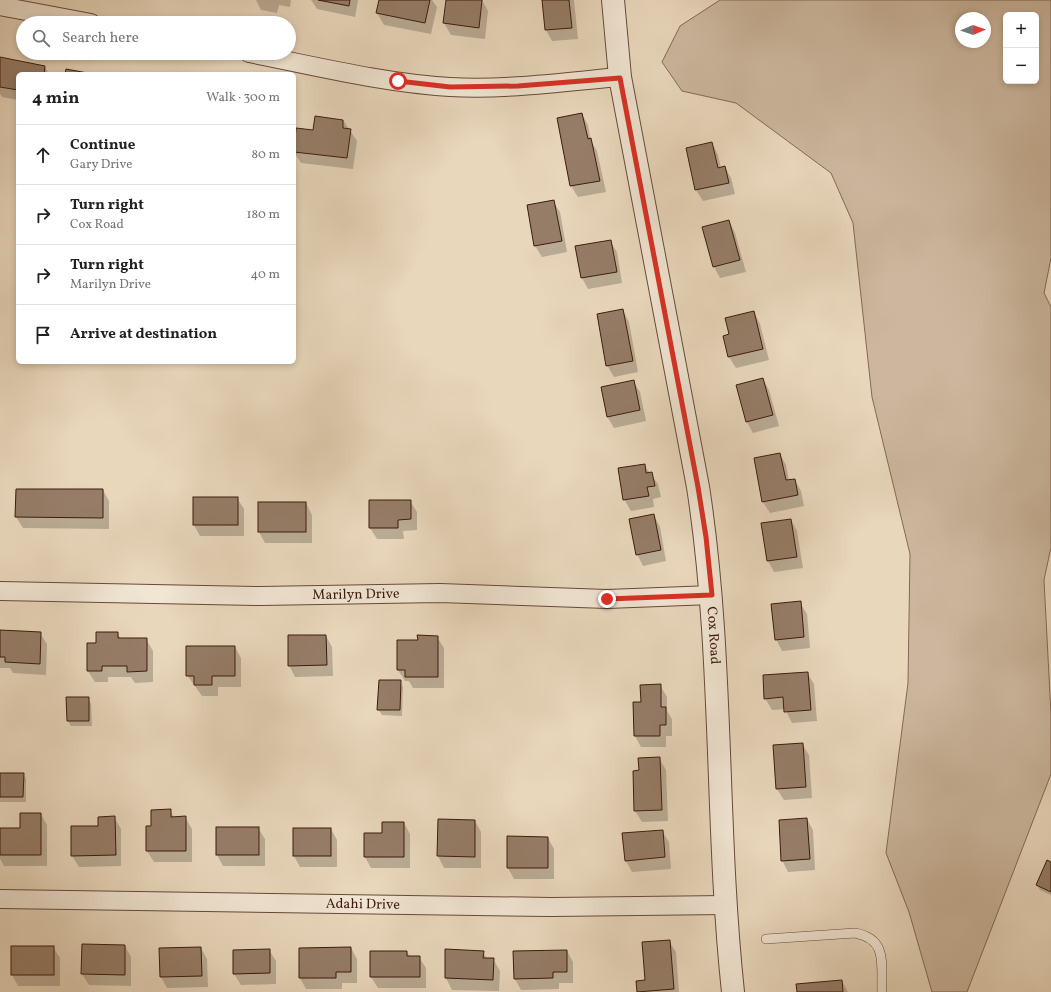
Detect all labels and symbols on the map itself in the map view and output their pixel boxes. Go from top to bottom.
north arrow [955,12,991,48]
route start [389,72,407,90]
street label: Marilyn Drive [312,584,400,605]
route end [598,590,616,608]
street label: Cox Road [702,606,725,665]
street label: Adahi Drive [326,894,401,914]

